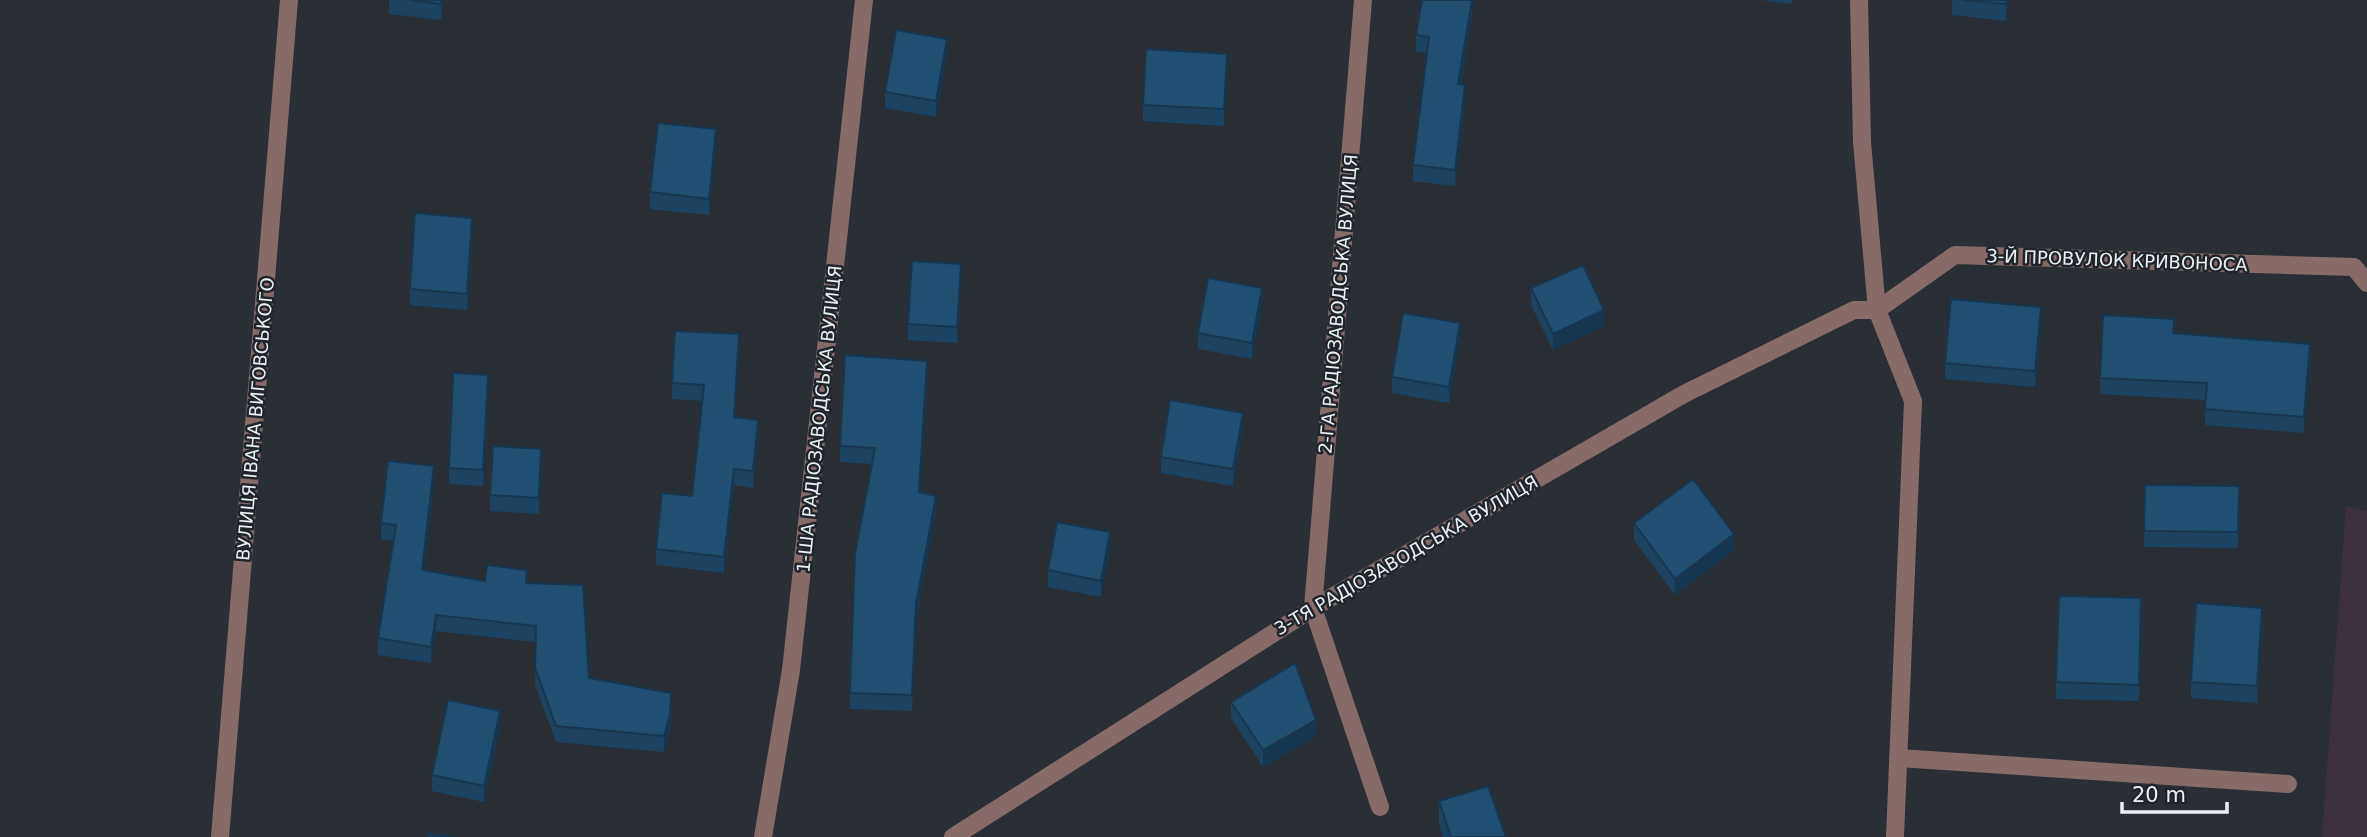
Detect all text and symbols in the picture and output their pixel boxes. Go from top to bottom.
street label: 2-ГА РАДІОЗАВОДСЬКА ВУЛИЦЯ [1314,153,1362,455]
street label: 3-Й ПРОВУЛОК КРИВОНОСА [1986,245,2249,275]
street label: 1-ША РАДІОЗАВОДСЬКА ВУЛИЦЯ [792,264,846,574]
street label: ВУЛИЦЯ ІВАНА ВИГОВСЬКОГО [232,276,278,562]
street label: 3-ТЯ РАДІОЗАВОДСЬКА ВУЛИЦЯ [1270,471,1542,639]
scale bar [2122,770,2227,814]
text: 20 m [2132,783,2186,807]

